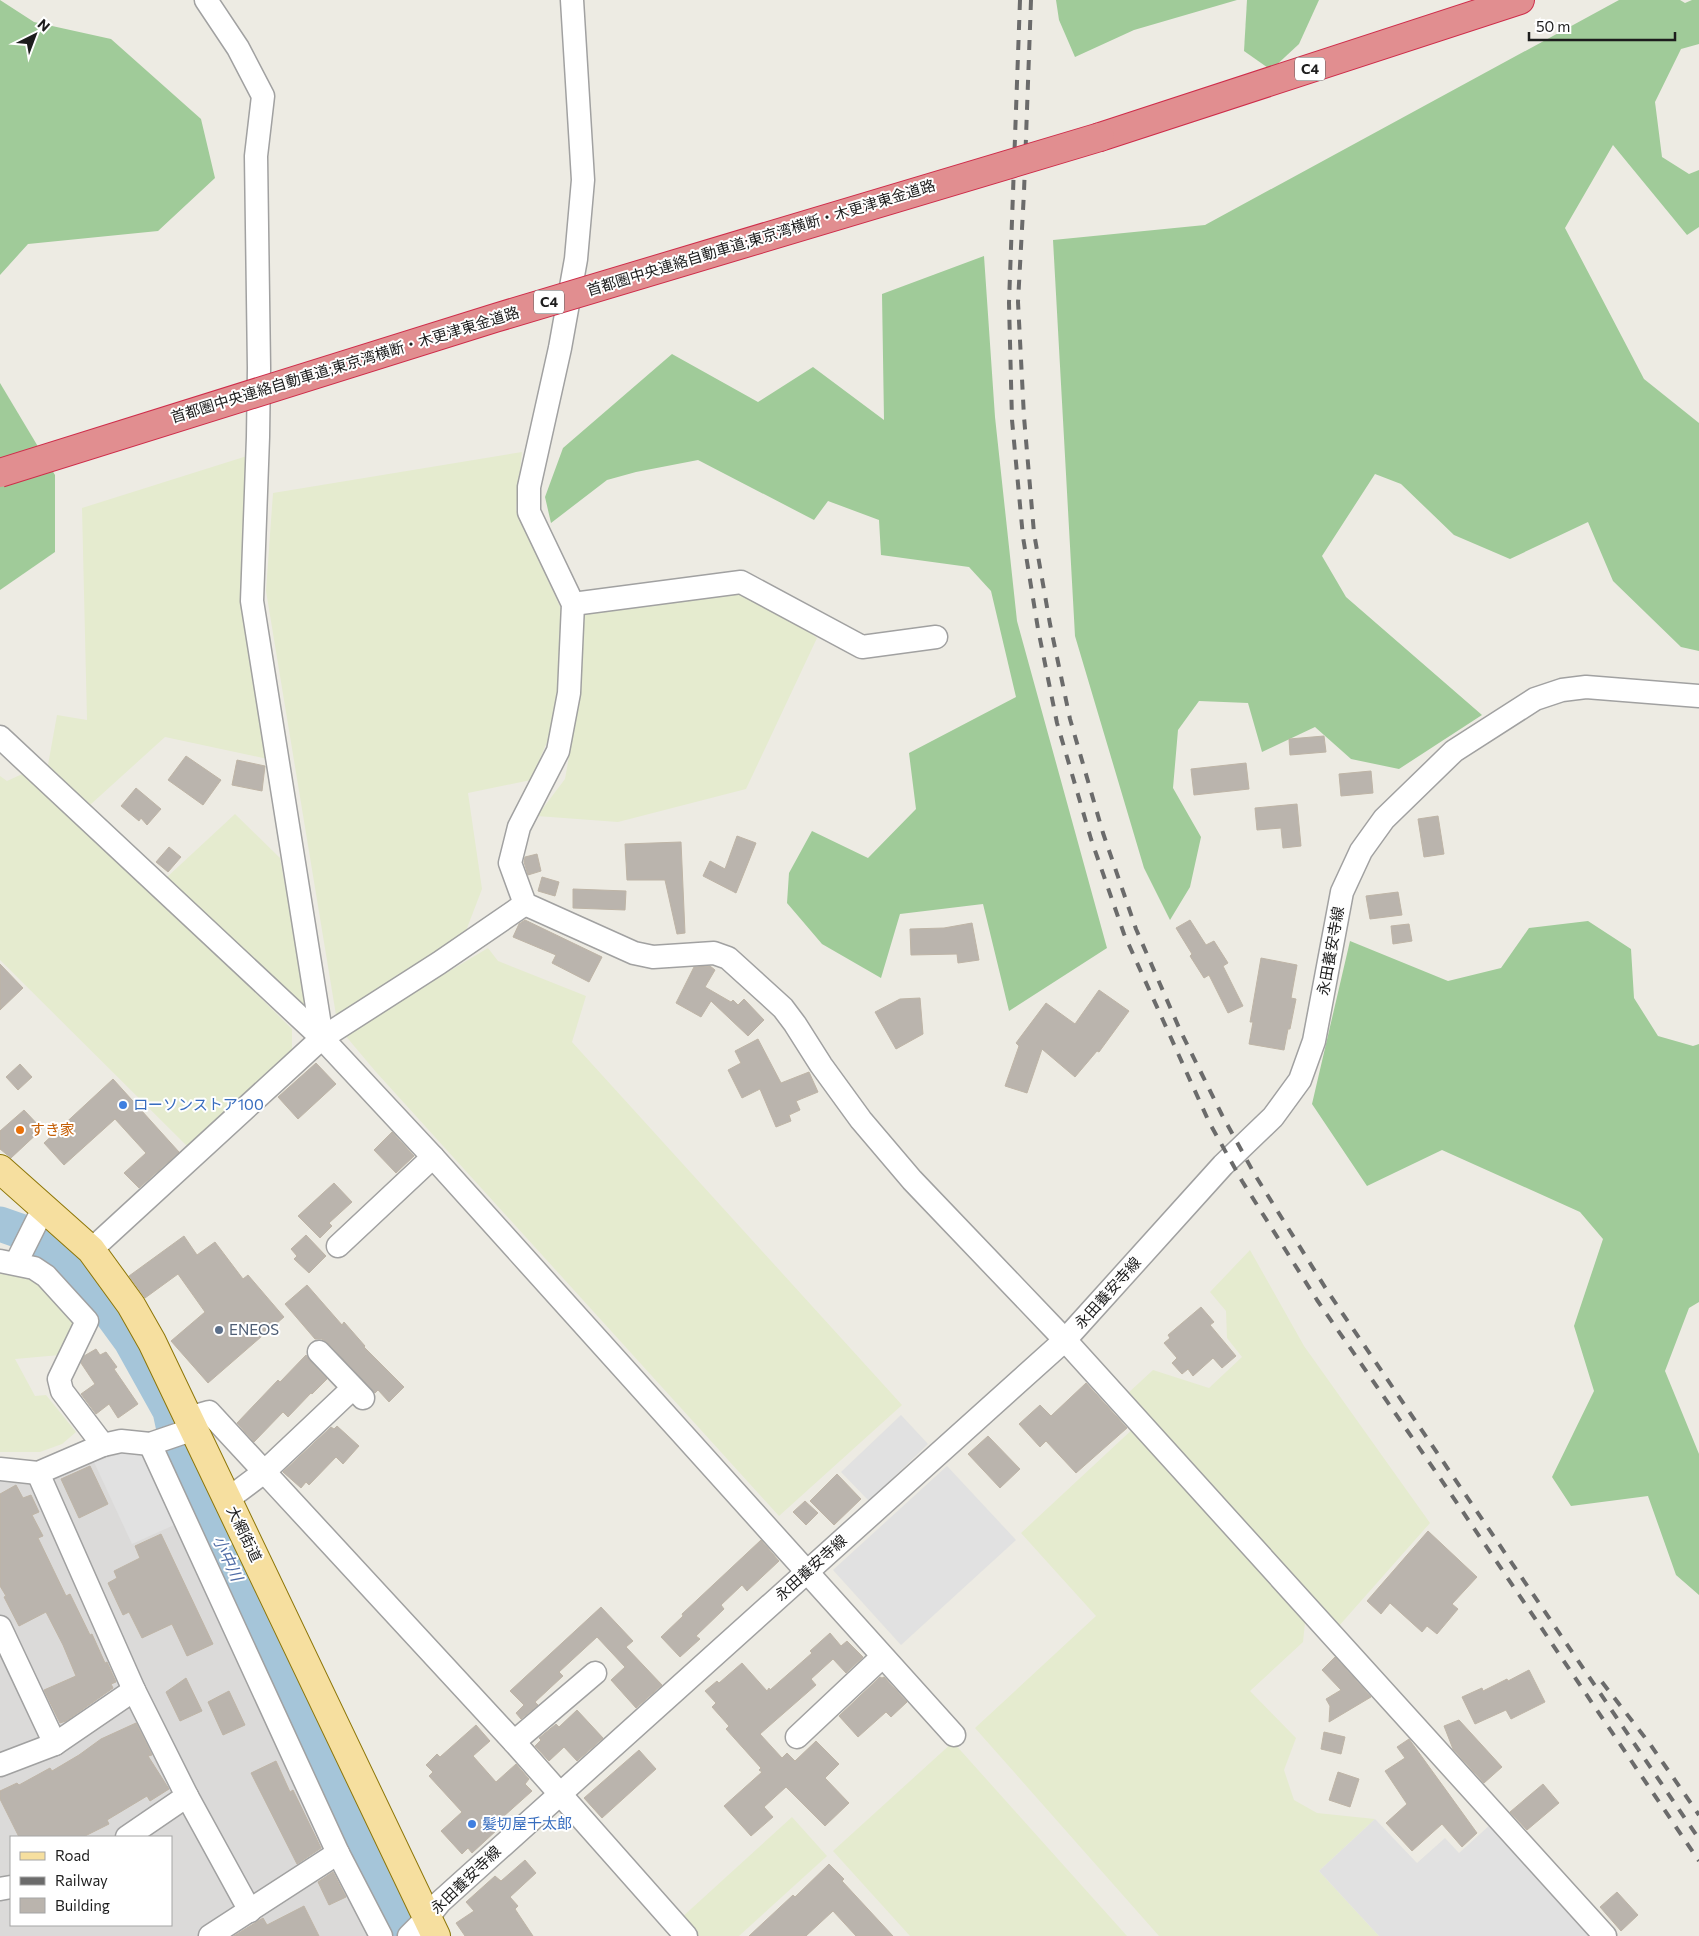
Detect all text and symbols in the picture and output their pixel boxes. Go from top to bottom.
north arrow [10,10,60,60]
scale bar [1529,10,1675,42]
text: N [34,15,54,35]
text: 50 m [1536,17,1570,35]
road number: C4 [1295,58,1325,80]
street label: 首都圏中央連絡自動車道;東京湾横断・木更津東金道路 [584,175,937,299]
road number: C4 [534,290,564,314]
street label: 首都圏中央連絡自動車道;東京湾横断・木更津東金道路 [168,302,521,426]
street label: 永田養安寺線 [1313,905,1347,997]
place label: ローソンストア100 [133,1095,264,1113]
marker: ローソンストア100 [117,1099,129,1111]
place label: すき家 [30,1120,75,1138]
marker: すき家 [14,1124,26,1136]
street label: 永田養安寺線 [1070,1253,1144,1332]
place label: ENEOS [229,1320,279,1338]
marker: ENEOS [213,1324,225,1336]
street label: 大網街道 [224,1503,266,1564]
street label: 永田養安寺線 [771,1530,850,1604]
water label: 小中川 [210,1532,248,1585]
place label: 髪切屋千太郎 [482,1814,572,1832]
marker: 髪切屋千太郎 [466,1818,478,1830]
legend [10,1836,172,1926]
street label: 永田養安寺線 [427,1842,504,1917]
text: Road [55,1846,90,1864]
text: Railway [55,1871,108,1889]
text: Building [55,1896,110,1914]

